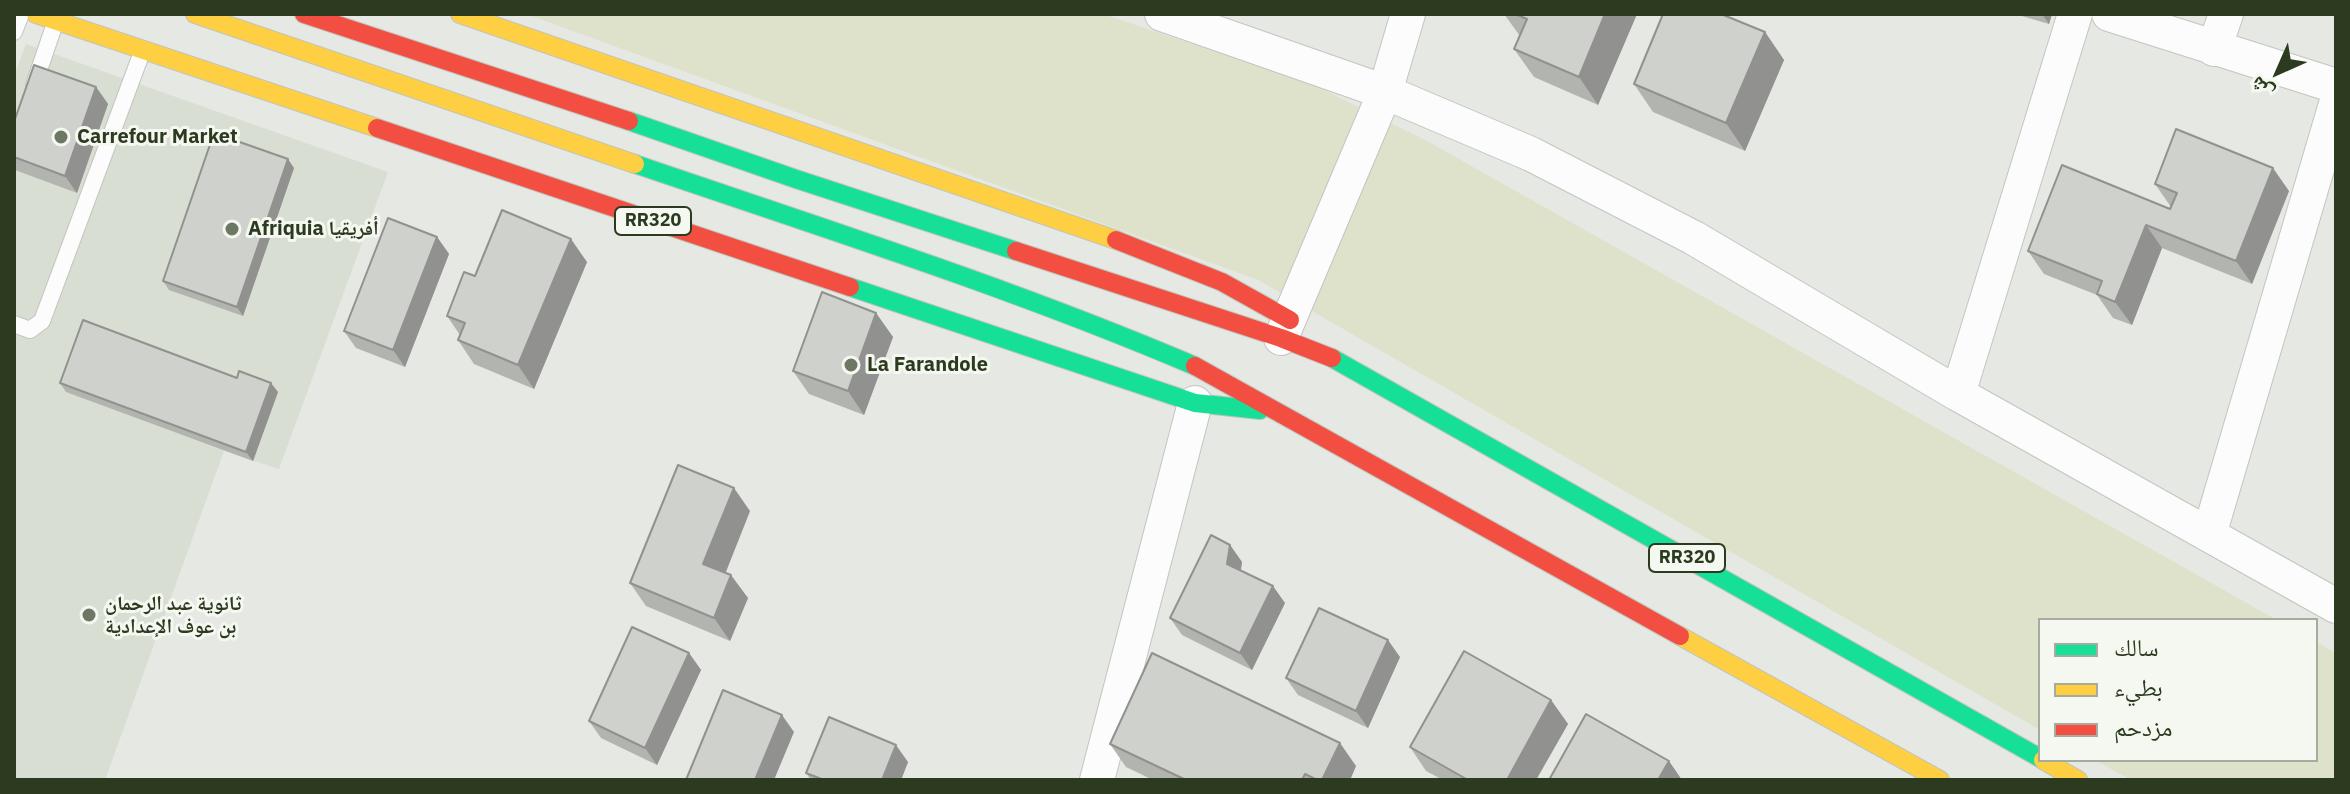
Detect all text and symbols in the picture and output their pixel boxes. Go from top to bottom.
north arrow [2238,32,2318,112]
text: ش [2242,71,2279,108]
place label: Carrefour Market [77,125,238,149]
marker: Carrefour Market [52,128,70,146]
road number: RR320 [615,207,691,235]
place label: Afriquia أفريقيا [248,217,379,241]
marker: Afriquia أفريقيا [223,220,241,238]
place label: La Farandole [867,353,988,377]
marker: La Farandole [842,356,860,374]
road number: RR320 [1649,544,1725,572]
place label: ثانوية عبد الرحمان بن عوف الإعدادية [105,592,241,639]
marker: ثانوية عبد الرحمان بن عوف الإعدادية [80,606,98,624]
legend [2038,618,2318,762]
text: سالك [2114,631,2159,663]
text: بطيء [2114,671,2163,703]
text: مزدحم [2114,711,2173,743]

